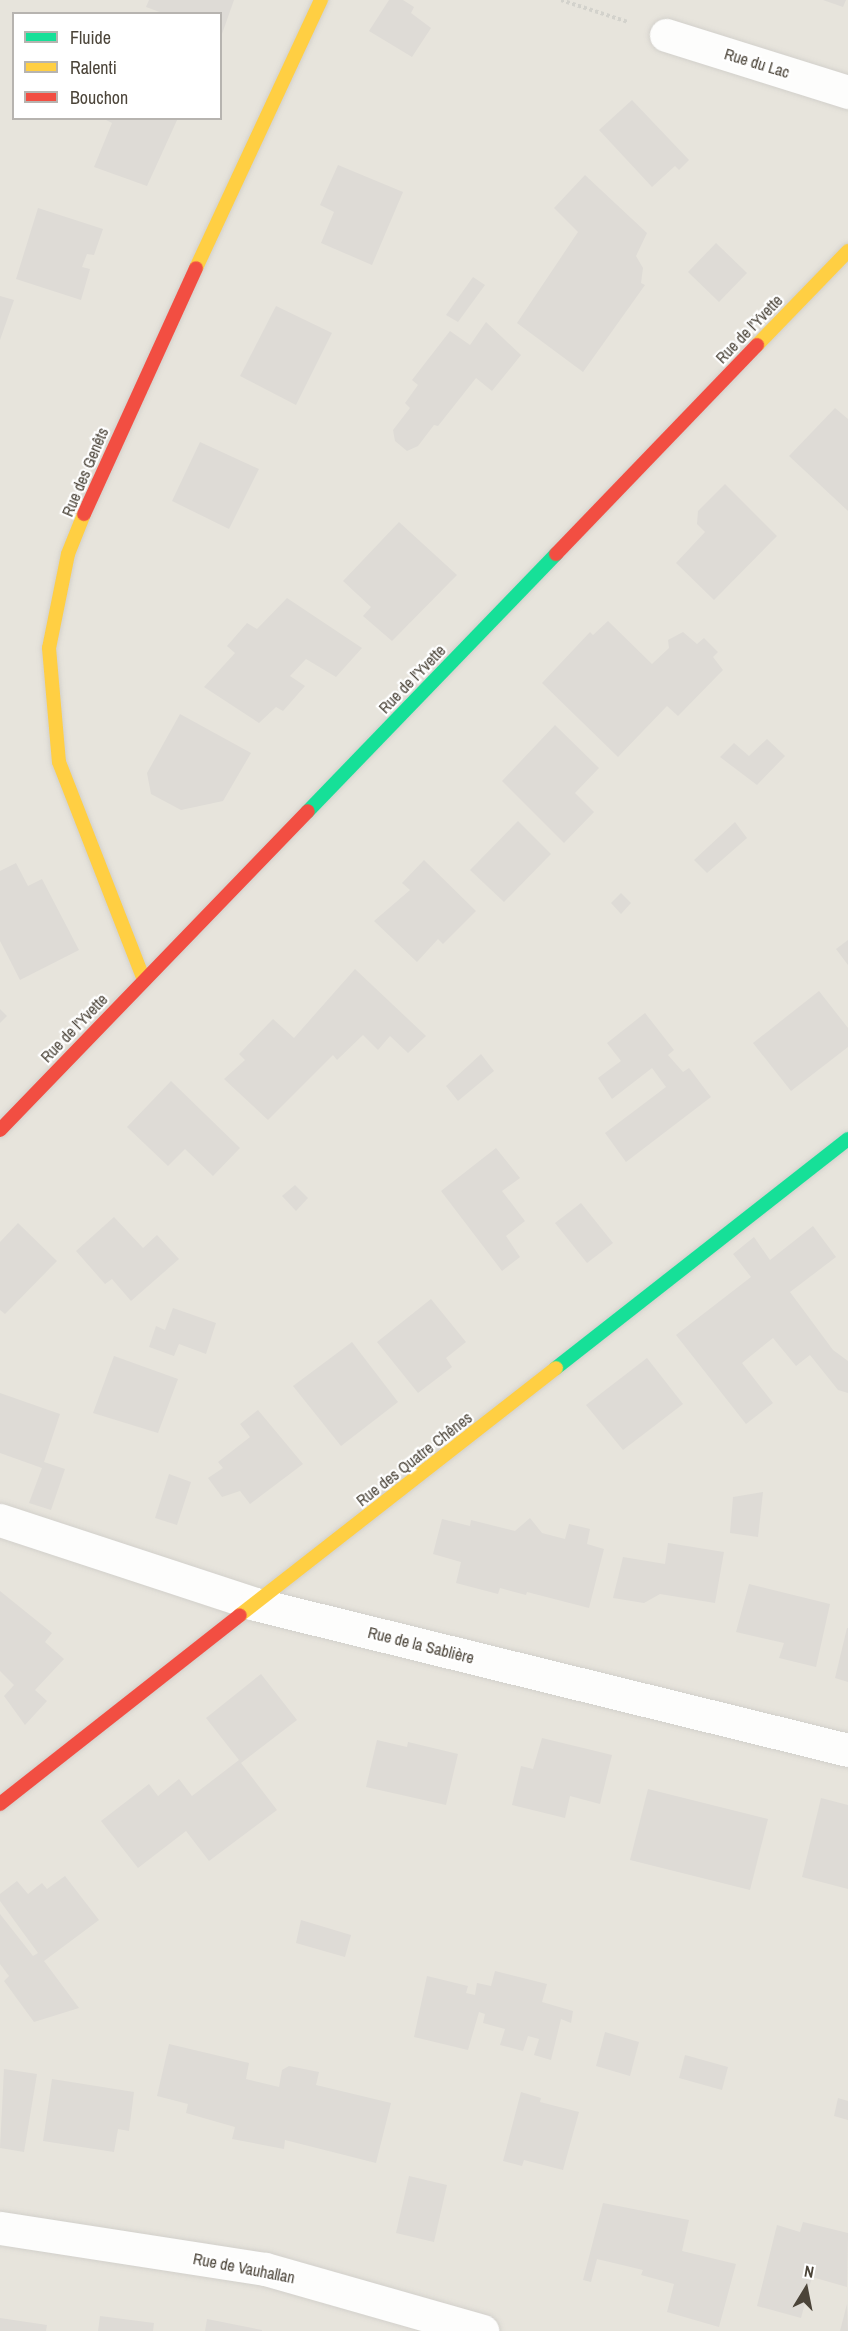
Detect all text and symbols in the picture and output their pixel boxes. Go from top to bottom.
legend [12,12,222,120]
text: Fluide [70,25,111,50]
street label: Rue du Lac [722,44,792,82]
text: Ralenti [70,55,117,80]
text: Bouchon [70,85,128,110]
street label: Rue de l'Yvette [712,291,786,367]
street label: Rue des Genêts [58,425,112,519]
street label: Rue de l'Yvette [375,641,449,717]
street label: Rue de l'Yvette [37,990,111,1066]
street label: Rue des Quatre Chênes [352,1408,476,1510]
street label: Rue de la Sablière [366,1623,476,1667]
street label: Rue de Vauhallan [191,2249,297,2287]
north arrow [776,2259,836,2319]
text: N [803,2260,816,2283]

